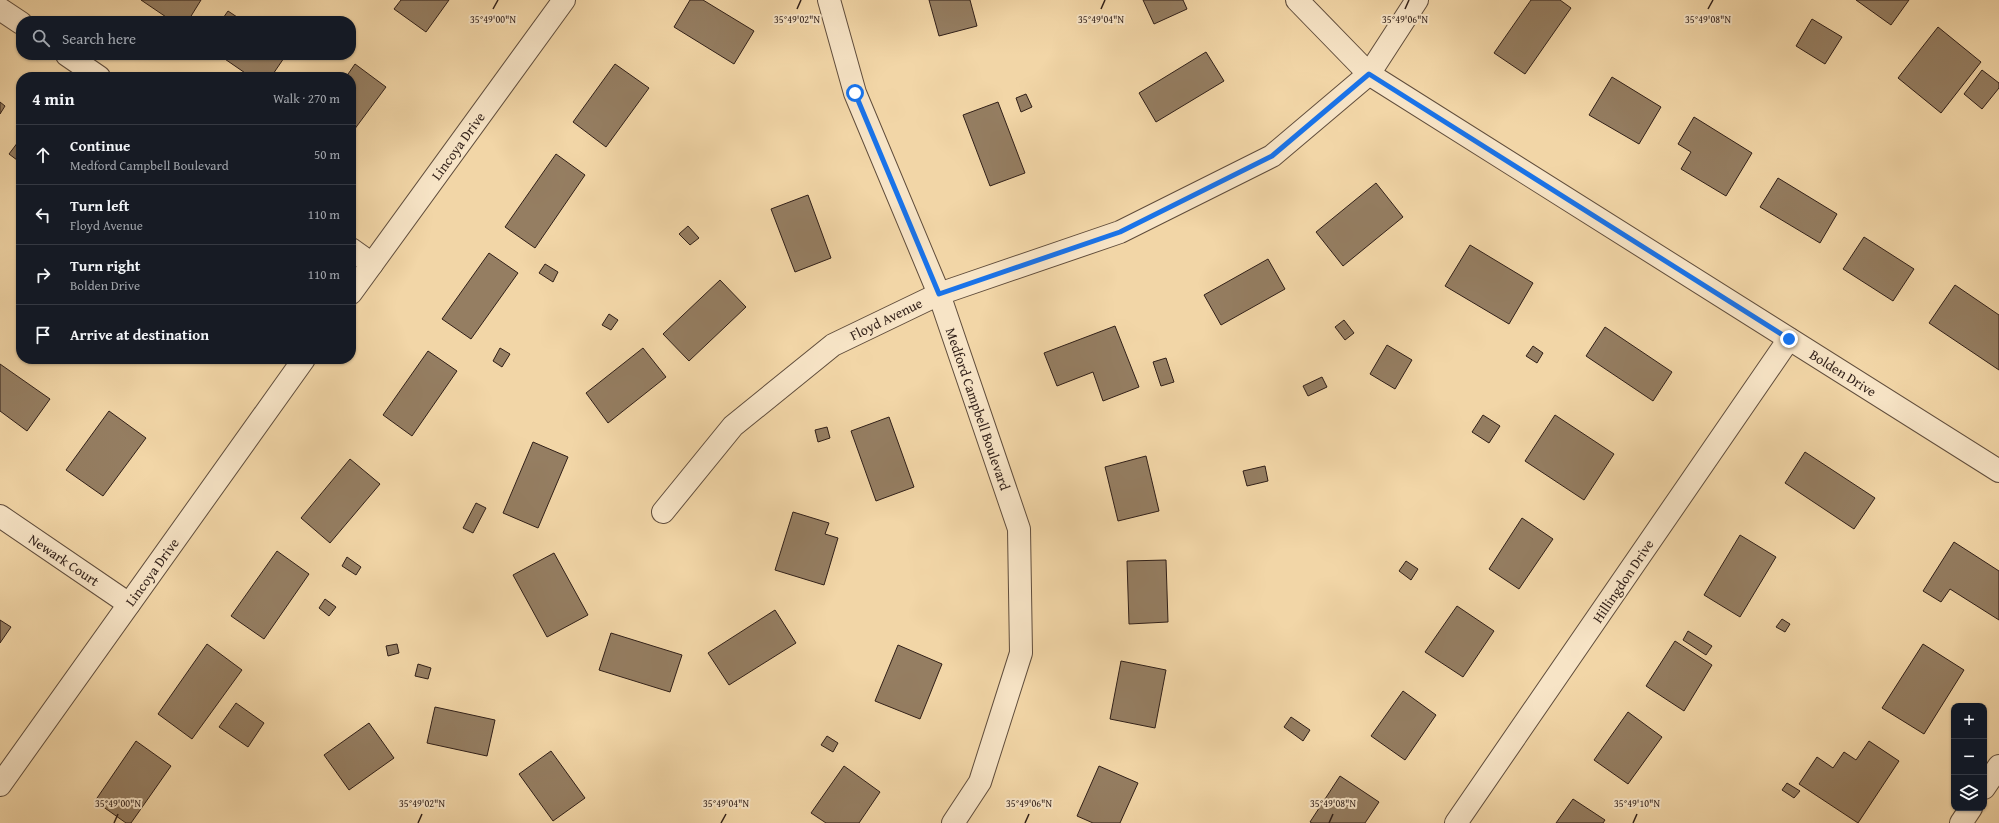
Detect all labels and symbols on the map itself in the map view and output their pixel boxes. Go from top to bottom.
text: 35°49'00"N [470,12,516,27]
text: 35°49'02"N [774,12,820,27]
text: 35°49'04"N [1078,12,1124,27]
text: 35°49'06"N [1382,12,1428,27]
text: 35°49'08"N [1685,12,1731,27]
route start [846,84,864,102]
street label: Lincoya Drive [426,107,490,184]
street label: Floyd Avenue [846,293,926,345]
street label: Medford Campbell Boulevard [941,325,1015,494]
route end [1780,330,1798,348]
street label: Bolden Drive [1806,345,1881,402]
street label: Newark Court [25,529,103,591]
street label: Lincoya Drive [120,533,184,610]
street label: Hillingdon Drive [1588,535,1659,627]
text: 35°49'00"N [95,796,141,811]
text: 35°49'02"N [399,796,445,811]
text: 35°49'04"N [703,796,749,811]
text: 35°49'06"N [1006,796,1052,811]
text: 35°49'08"N [1310,796,1356,811]
text: 35°49'10"N [1614,796,1660,811]

